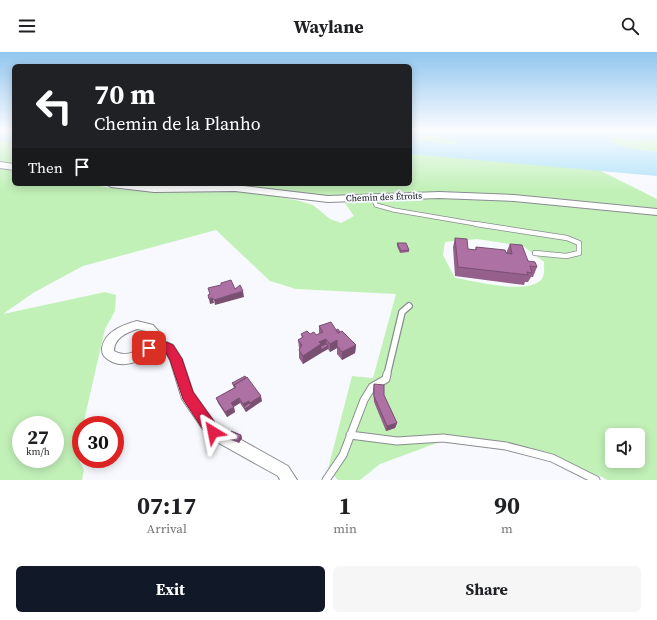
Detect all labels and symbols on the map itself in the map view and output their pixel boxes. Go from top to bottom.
street label: Chemin des Étroits [346,190,422,204]
pin [132,331,166,365]
position arrow [192,411,234,453]
speed limit sign: 30 [72,416,124,468]

